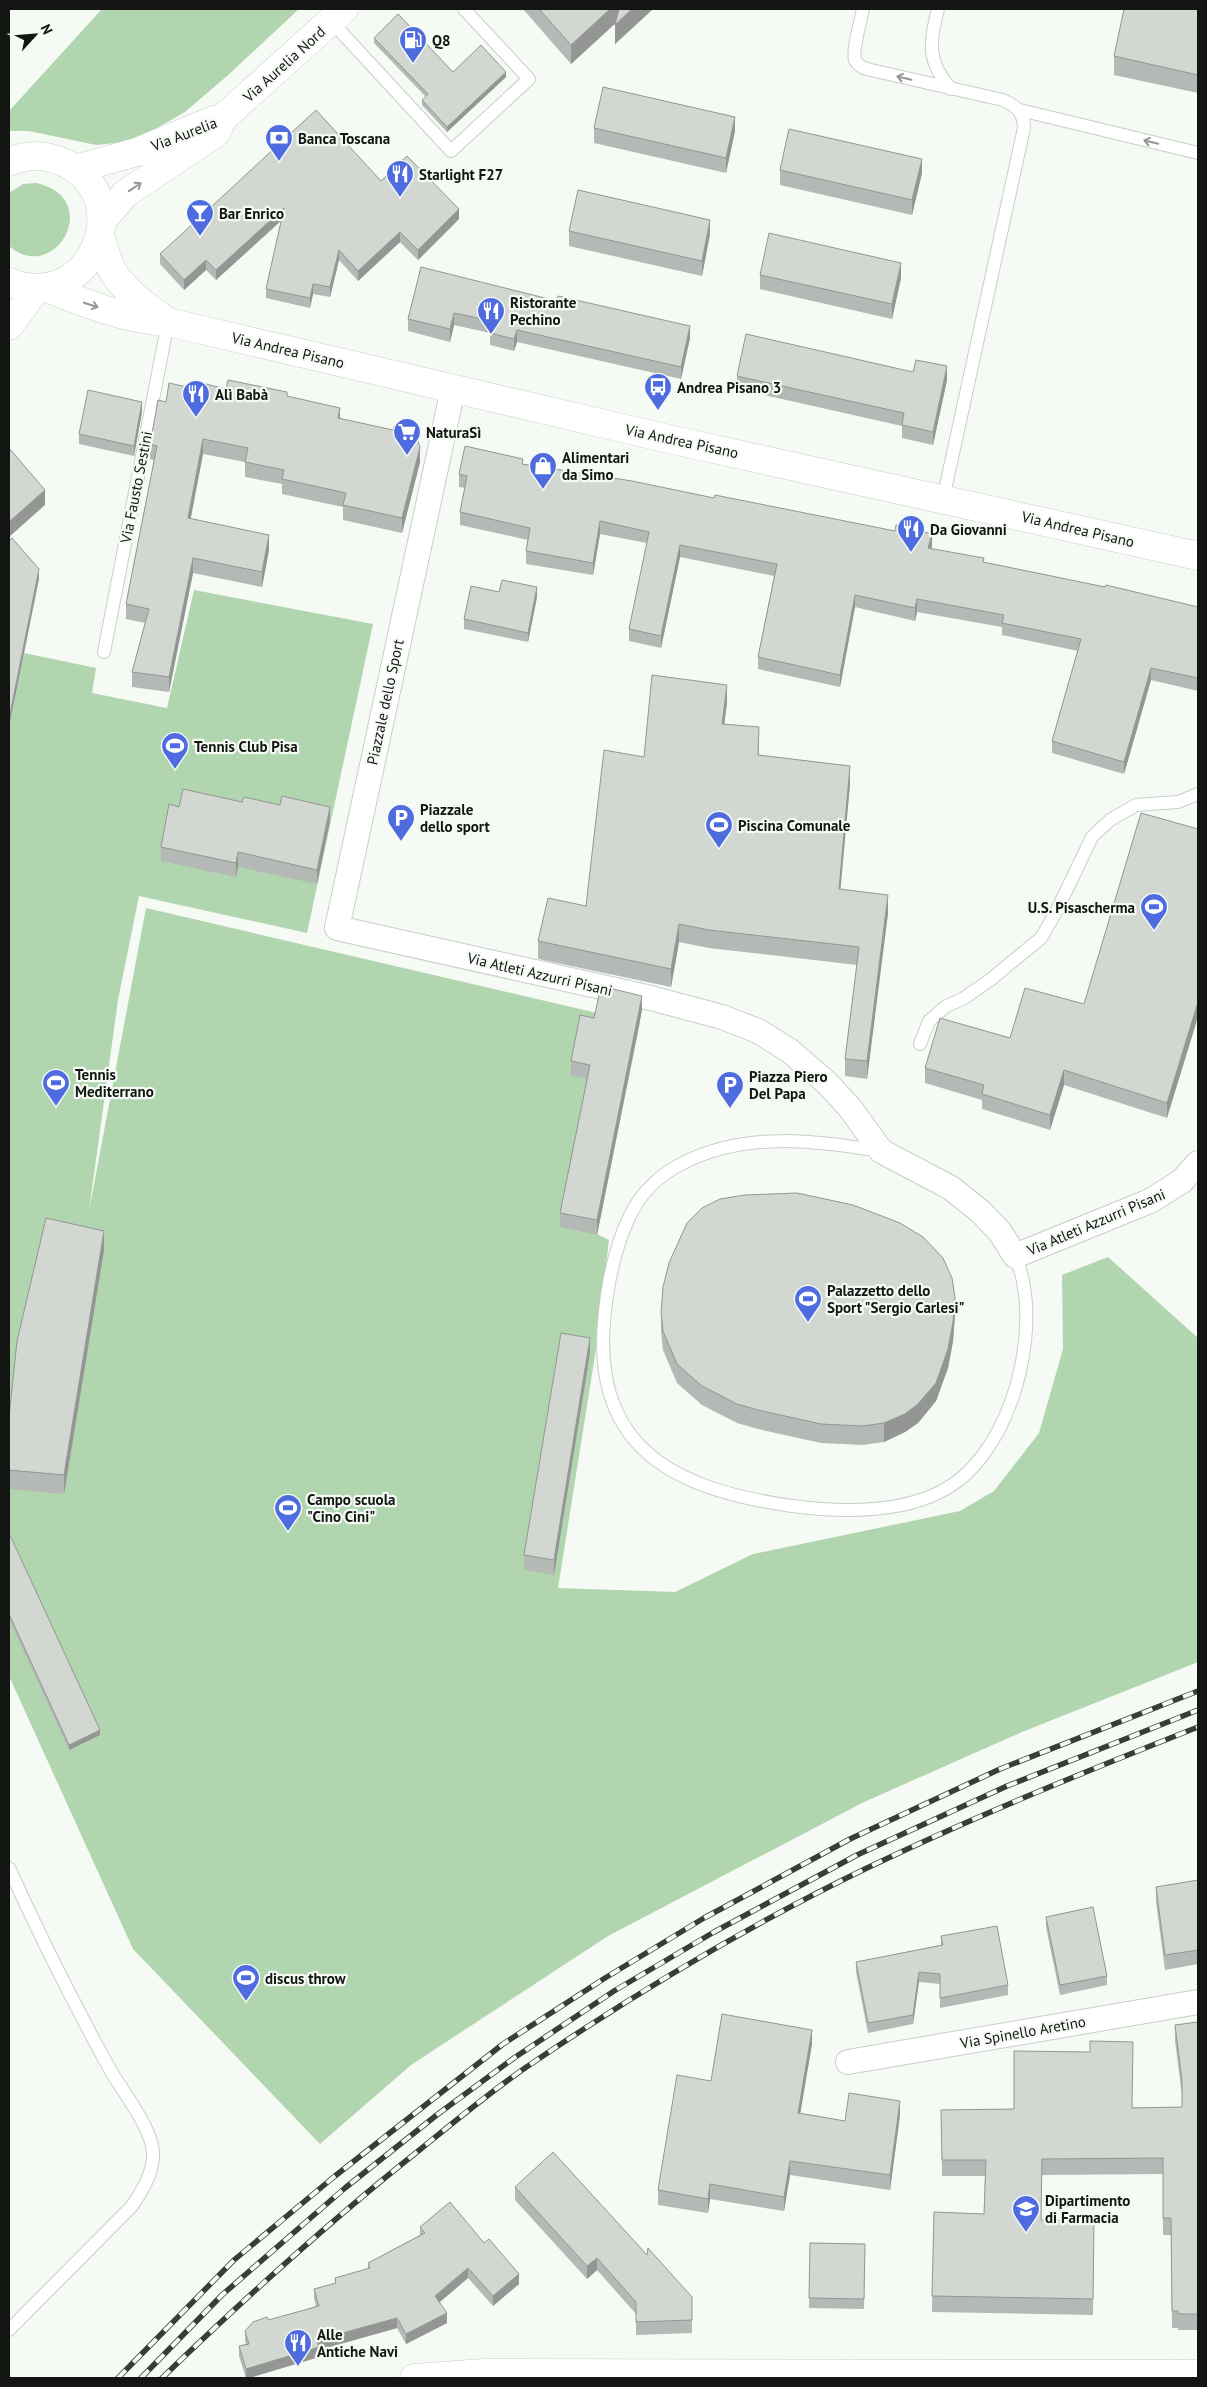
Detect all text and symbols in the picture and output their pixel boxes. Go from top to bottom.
north arrow [10,10,60,60]
text: N [37,21,57,37]
street label: Via Aurelia Nord [238,22,329,107]
fuel station icon: Q8 [398,25,428,64]
place label: Q8 [432,31,451,50]
one-way arrow [896,73,912,82]
street label: Via Aurelia [147,113,220,156]
bank icon: Banca Toscana [264,123,294,162]
place label: Banca Toscana [298,129,390,148]
one-way arrow [1143,137,1159,146]
restaurant icon: Starlight F27 [385,159,415,198]
place label: Starlight F27 [419,165,503,184]
one-way arrow [127,182,141,192]
bar icon: Bar Enrico [185,198,215,237]
place label: Bar Enrico [219,204,284,223]
place label: Ristorante Pechino [510,293,577,329]
restaurant icon: Ristorante Pechino [476,296,506,335]
one-way arrow [82,300,98,310]
street label: Via Andrea Pisano [229,328,346,372]
bus stop icon: Andrea Pisano 3 [643,372,673,411]
place label: Andrea Pisano 3 [677,378,781,397]
restaurant icon: Alì Babà [181,379,211,418]
place label: Alì Babà [215,385,268,404]
supermarket icon: NaturaSì [392,417,422,456]
street label: Via Andrea Pisano [623,420,740,462]
place label: NaturaSì [426,423,481,442]
street label: Via Fausto Sestini [116,429,156,546]
place label: Alimentari da Simo [562,448,629,484]
shop icon: Alimentari da Simo [528,451,558,490]
street label: Via Andrea Pisano [1019,507,1136,551]
restaurant icon: Da Giovanni [896,514,926,553]
place label: Da Giovanni [930,520,1007,539]
street label: Piazzale dello Sport [362,637,408,767]
sports icon: Tennis Club Pisa [160,731,190,770]
place label: Tennis Club Pisa [194,737,298,756]
place label: Piazzale dello sport [420,800,491,836]
parking icon: Piazzale dello sport [386,803,416,842]
sports icon: Piscina Comunale [704,810,734,849]
place label: Piscina Comunale [738,816,851,835]
sports icon: U.S. Pisascherma [1139,892,1169,931]
place label: U.S. Pisascherma [1028,898,1135,917]
street label: Via Atleti Azzurri Pisani [465,948,614,1000]
place label: Tennis Mediterrano [75,1065,154,1101]
place label: Piazza Piero Del Papa [749,1067,828,1103]
sports icon: Tennis Mediterrano [41,1068,71,1107]
parking icon: Piazza Piero Del Papa [715,1070,745,1109]
street label: Via Atleti Azzurri Pisani [1023,1184,1168,1260]
place label: Palazzetto dello Sport "Sergio Carlesi" [827,1281,965,1317]
sports icon: Palazzetto dello Sport "Sergio Carlesi" [793,1284,823,1323]
place label: Campo scuola "Cino Cini" [307,1490,396,1526]
sports icon: Campo scuola "Cino Cini" [273,1493,303,1532]
sports icon: discus throw [231,1963,261,2002]
place label: discus throw [265,1969,346,1988]
street label: Via Spinello Aretino [958,2012,1087,2053]
place label: Dipartimento di Farmacia [1045,2191,1130,2227]
school or university icon: Dipartimento di Farmacia [1011,2194,1041,2233]
place label: Alle Antiche Navi [317,2325,398,2361]
restaurant icon: Alle Antiche Navi [283,2328,313,2367]

